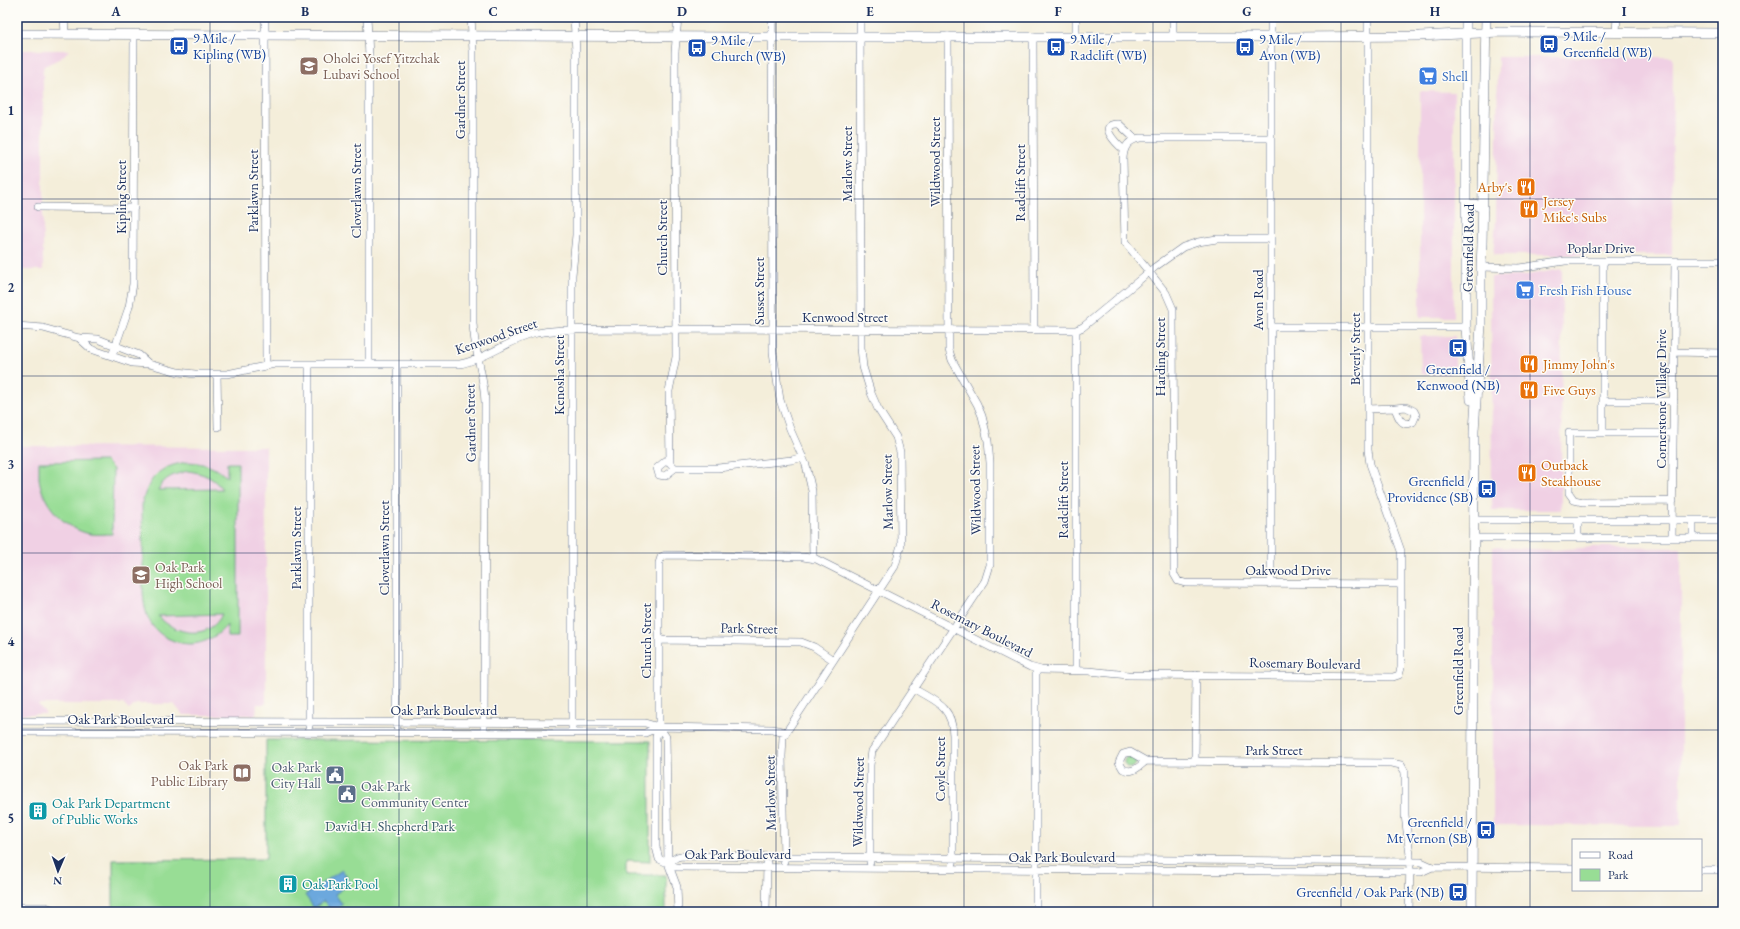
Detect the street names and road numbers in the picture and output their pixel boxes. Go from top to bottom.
street label: Gardner Street [451,60,469,139]
street label: Wildwood Street [926,116,944,207]
street label: Marlow Street [838,125,856,202]
street label: Cloverlawn Street [347,143,365,239]
street label: Radclift Street [1011,144,1029,222]
street label: Parklawn Street [244,149,262,233]
street label: Kipling Street [112,159,130,234]
street label: Church Street [653,200,671,276]
street label: Greenfield Road [1458,203,1478,292]
street label: Poplar Drive [1567,239,1635,257]
street label: Sussex Street [750,257,768,325]
street label: Avon Road [1249,269,1267,331]
street label: Kenwood Street [802,308,888,326]
street label: Beverly Street [1346,312,1364,385]
street label: Kenwood Street [453,313,540,358]
street label: Harding Street [1151,317,1169,397]
street label: Cornerstone Village Drive [1652,329,1670,469]
street label: Kenosha Street [550,334,568,415]
street label: Gardner Street [460,383,480,462]
street label: Wildwood Street [965,444,985,535]
street label: Marlow Street [877,453,897,530]
street label: Radclift Street [1054,461,1072,539]
street label: Cloverlawn Street [375,500,393,596]
street label: Parklawn Street [287,506,305,590]
street label: Oakwood Drive [1245,561,1331,579]
street label: Rosemary Boulevard [928,595,1037,662]
street label: Church Street [637,603,655,679]
street label: Park Street [720,619,778,638]
street label: Greenfield Road [1449,626,1467,715]
street label: Rosemary Boulevard [1249,653,1362,673]
street label: Oak Park Boulevard [391,701,498,719]
street label: Oak Park Boulevard [68,710,175,728]
street label: Coyle Street [931,736,949,802]
street label: Park Street [1245,741,1303,759]
street label: Marlow Street [760,754,780,831]
street label: Wildwood Street [848,756,868,847]
street label: Oak Park Boulevard [685,845,792,863]
street label: Oak Park Boulevard [1009,848,1116,866]

